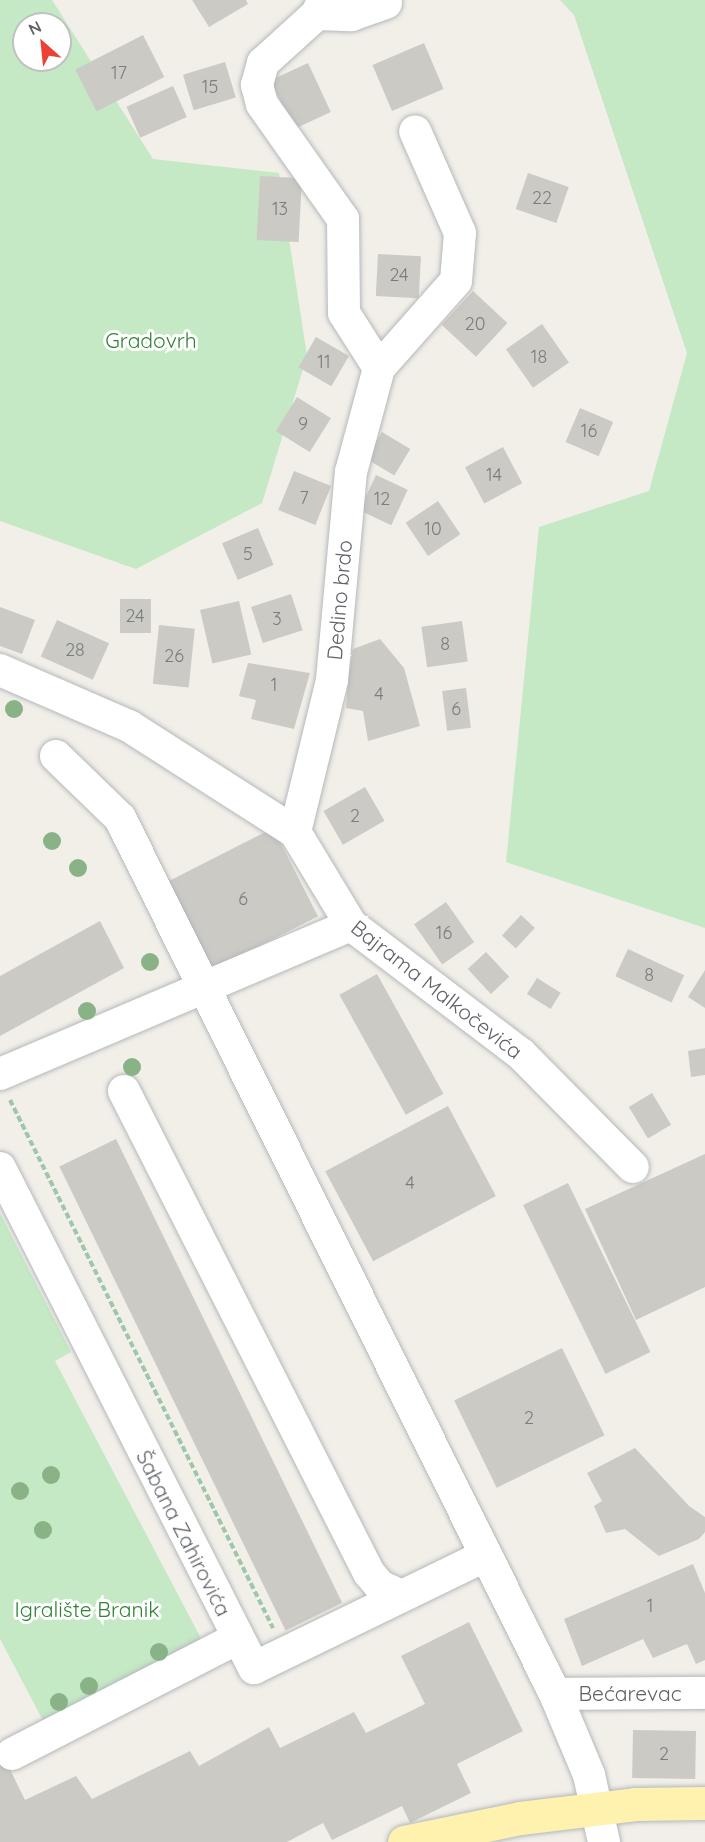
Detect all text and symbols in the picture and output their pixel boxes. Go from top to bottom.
north arrow [12,12,72,72]
text: N [25,16,45,39]
house number: 17 [111,62,127,84]
house number: 15 [202,76,218,98]
house number: 22 [532,187,552,209]
house number: 13 [272,198,288,220]
house number: 24 [389,264,409,286]
house number: 20 [465,313,485,335]
park label: Gradovrh [105,327,197,353]
house number: 18 [531,346,547,368]
house number: 11 [317,351,331,373]
house number: 9 [298,413,308,435]
house number: 16 [581,420,597,442]
house number: 14 [486,464,502,486]
house number: 7 [299,487,309,509]
house number: 12 [374,488,390,510]
house number: 10 [424,518,442,540]
street label: Dedino brdo [321,539,357,661]
house number: 5 [243,543,253,565]
house number: 24 [125,605,145,627]
house number: 3 [272,608,282,630]
house number: 8 [440,633,450,655]
house number: 28 [65,639,85,661]
house number: 26 [164,645,184,667]
house number: 1 [271,674,277,696]
house number: 4 [374,683,384,705]
house number: 6 [451,698,461,720]
house number: 2 [350,805,360,827]
house number: 6 [238,888,248,910]
street label: Bajrama Malkočevića [346,914,528,1064]
house number: 16 [436,922,452,944]
house number: 8 [644,964,654,986]
house number: 4 [405,1172,415,1194]
house number: 2 [524,1407,534,1429]
street label: Šabana Zahirovića [131,1446,237,1620]
house number: 1 [647,1595,653,1617]
park label: Igralište Branik [15,1596,159,1622]
street label: Bećarevac [578,1680,682,1706]
house number: 2 [659,1743,669,1765]

